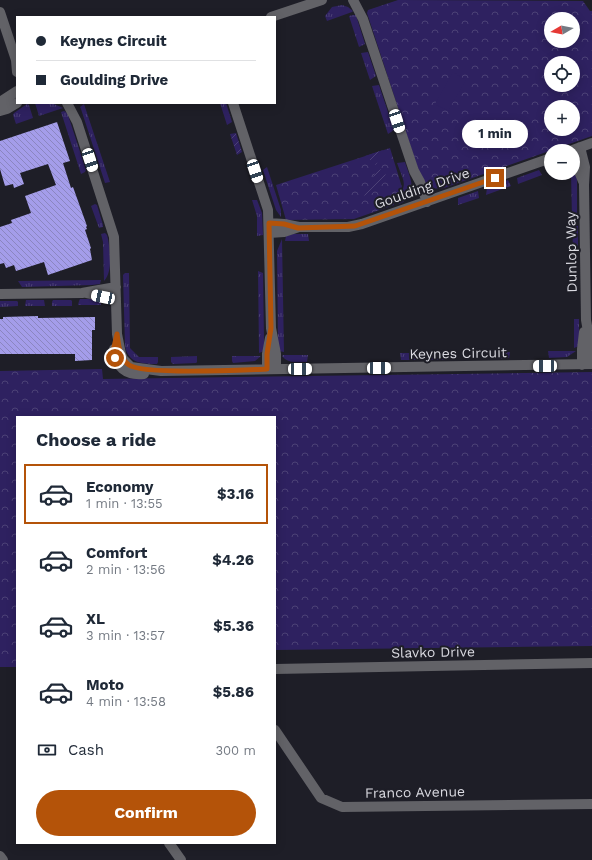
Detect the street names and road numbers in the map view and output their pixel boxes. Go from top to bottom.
street label: Goulding Drive [372,164,472,212]
street label: Dunlop Way [562,211,580,293]
street label: Keynes Circuit [409,344,507,362]
street label: Slavko Drive [391,643,475,661]
street label: Franco Avenue [365,783,465,801]

